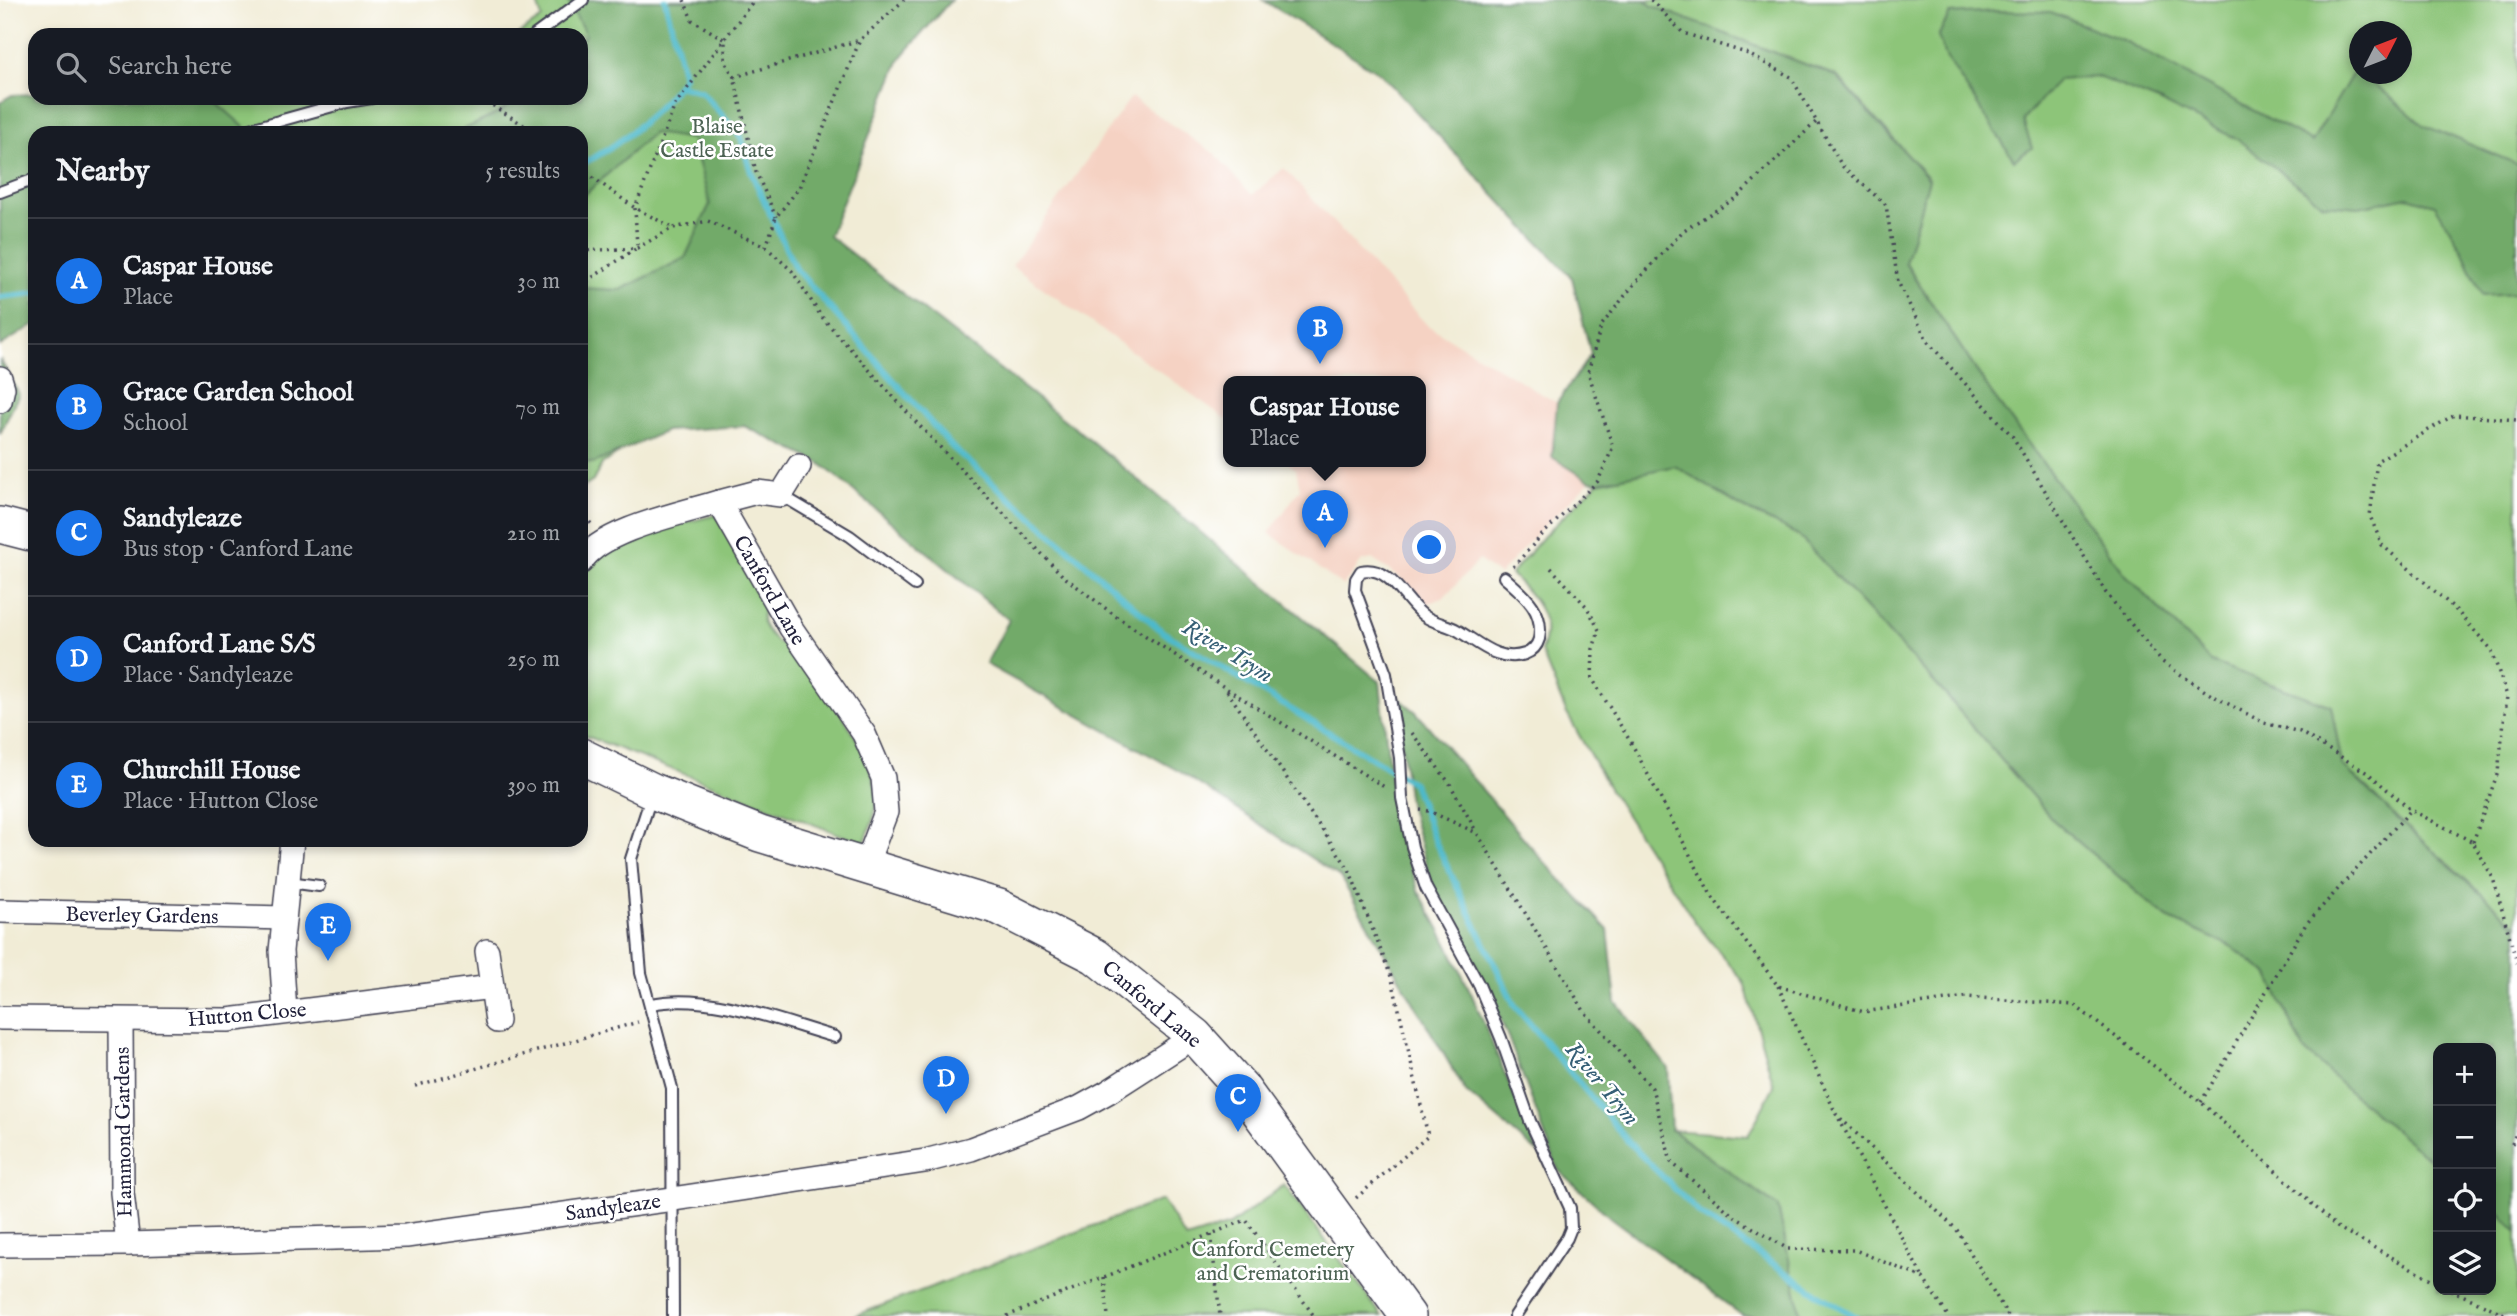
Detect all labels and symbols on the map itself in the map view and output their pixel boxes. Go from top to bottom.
north arrow [2349,21,2412,84]
park label: Blaise Castle Estate [660,114,774,165]
pin: B [1297,306,1343,364]
pin: A [1302,490,1348,548]
your location [1412,530,1446,564]
street label: Canford Lane [726,531,811,651]
water label: River Trym [1177,613,1278,690]
street label: Beverley Gardens [65,902,219,931]
pin: E [305,903,351,961]
street label: Canford Lane [1095,955,1207,1055]
street label: Hutton Close [187,997,308,1034]
water label: River Trym [1558,1036,1645,1132]
street label: Hammond Gardens [110,1046,139,1217]
pin: D [923,1056,969,1114]
pin: C [1215,1074,1261,1132]
street label: Sandyleaze [564,1188,663,1229]
park label: Canford Cemetery and Crematorium [1192,1237,1355,1288]

